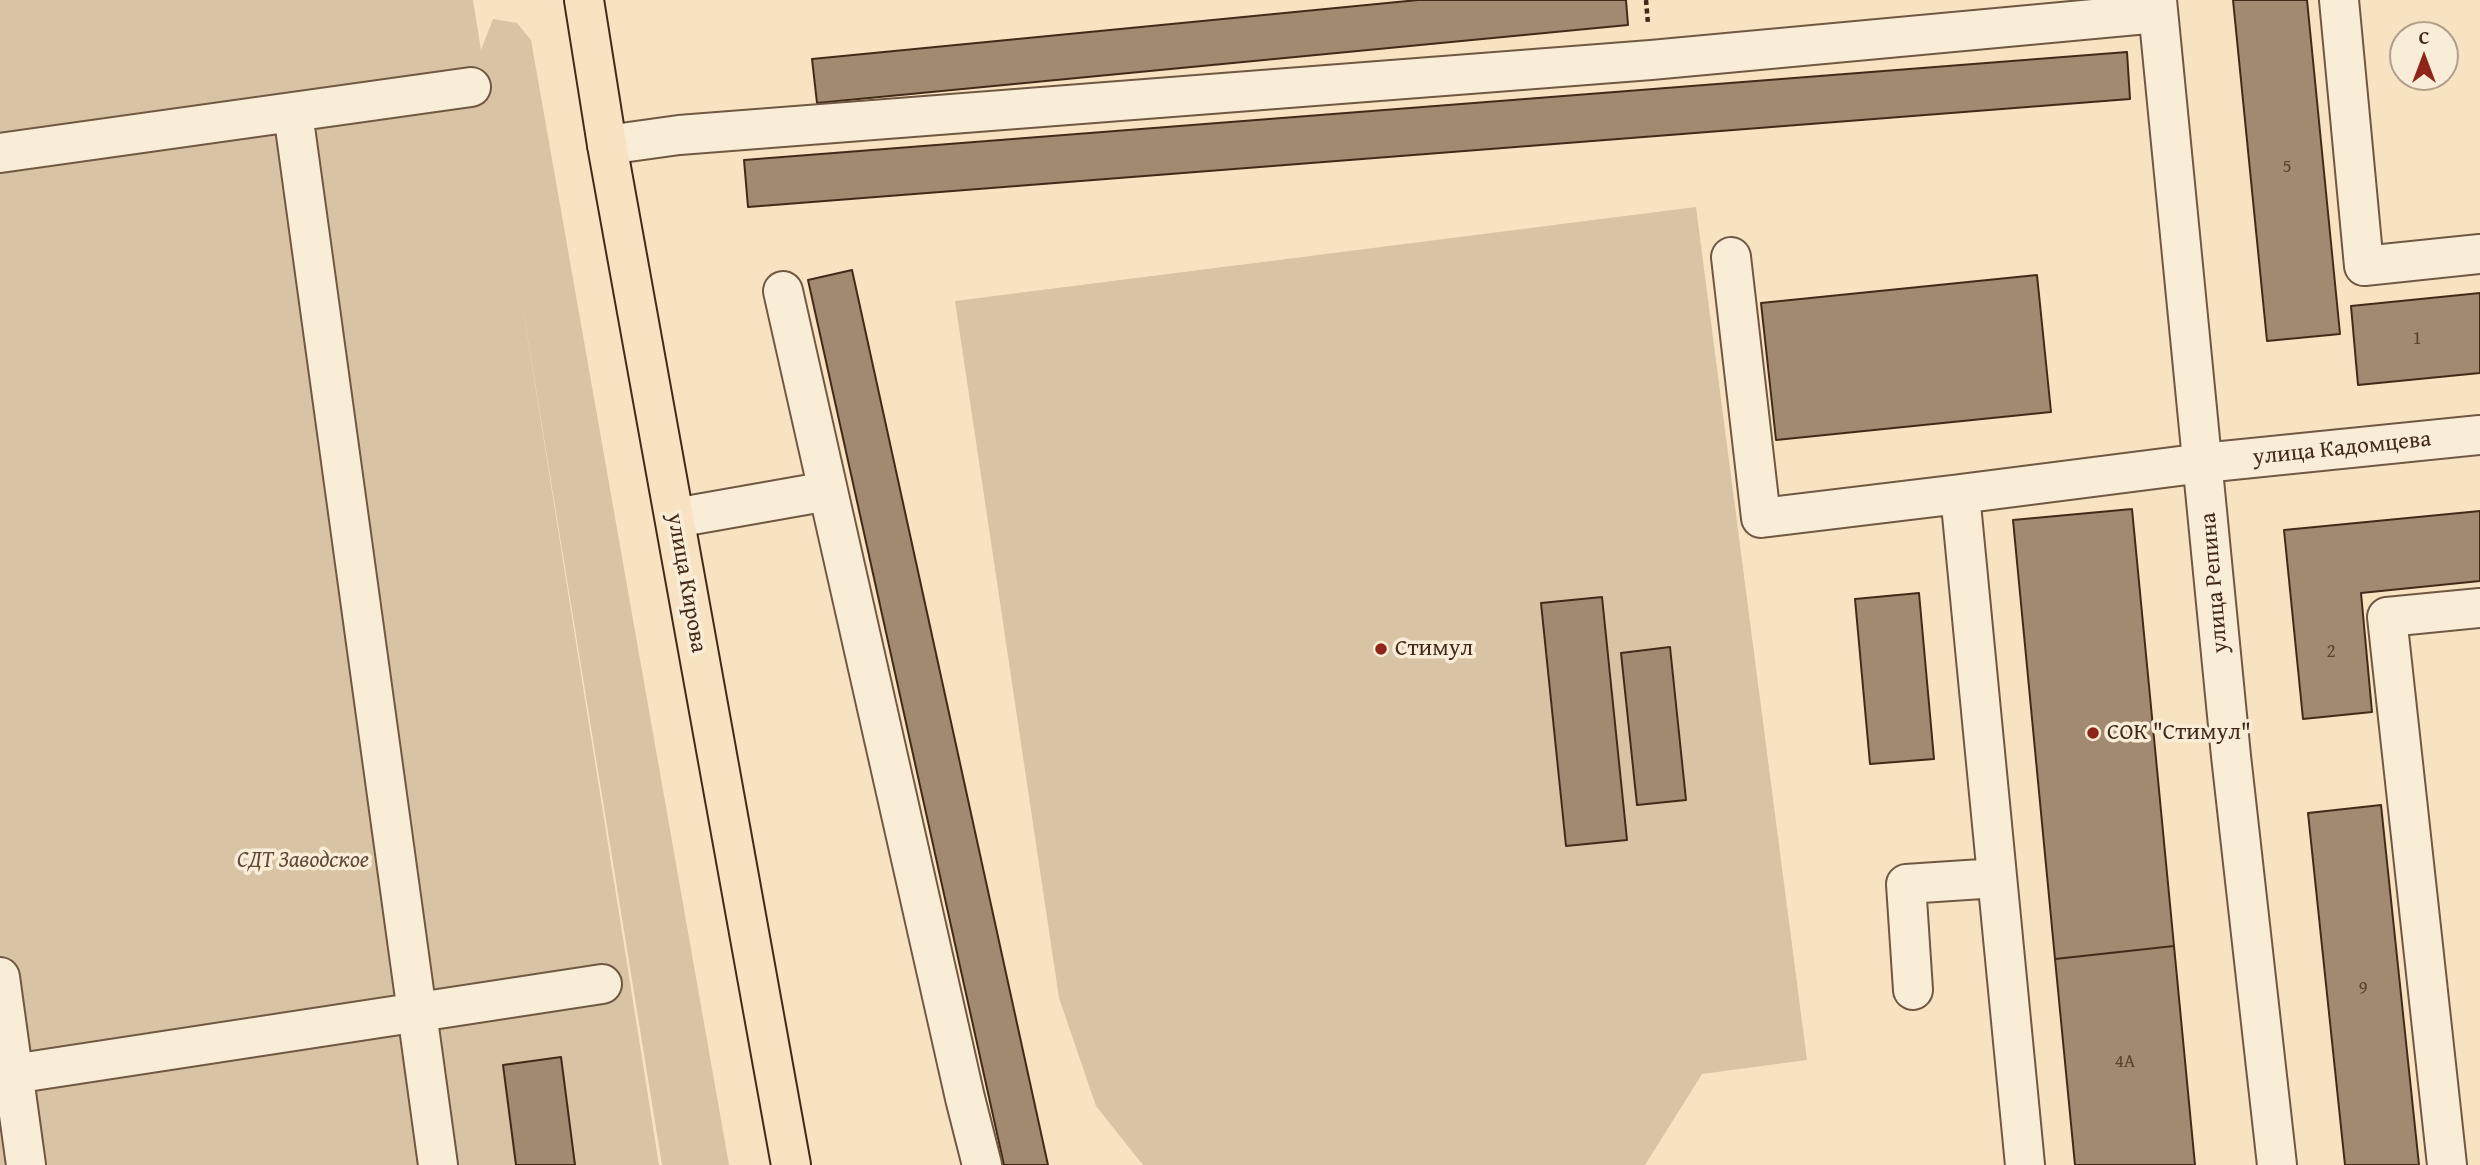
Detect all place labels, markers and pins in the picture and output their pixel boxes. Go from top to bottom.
place label: Стимул [1395,635,1473,663]
marker: Стимул [1373,641,1389,657]
place label: СОК "Стимул" [2107,719,2251,747]
marker: СОК "Стимул" [2085,725,2101,741]

